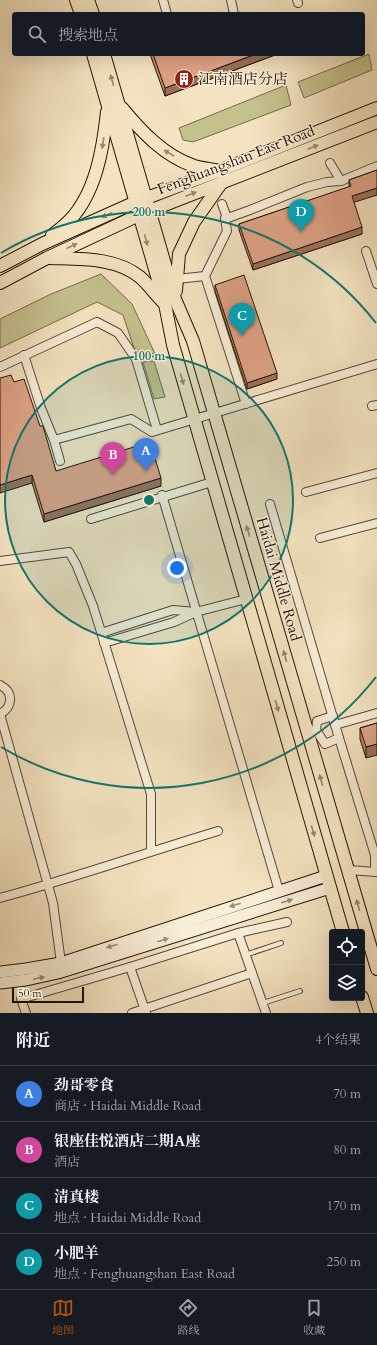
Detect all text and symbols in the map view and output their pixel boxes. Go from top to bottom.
search box [12,12,365,56]
icon: search [26,23,48,45]
text: 搜索地点 [58,25,118,45]
building icon: 江南酒店分店 [173,68,195,90]
place label: 江南酒店分店 [198,69,288,89]
one-way arrow [109,74,115,86]
street label: Fenghuangshan East Road [154,121,318,199]
one-way arrow [100,137,106,150]
one-way arrow [307,144,319,150]
one-way arrow [163,149,175,156]
one-way arrow [186,191,198,197]
pin: D [288,199,314,232]
text: 200 m [133,204,166,220]
one-way arrow [101,212,112,218]
one-way arrow [143,234,149,246]
one-way arrow [67,243,78,249]
pin: C [229,303,255,336]
text: 100 m [133,348,166,364]
one-way arrow [179,373,185,385]
pin: A [133,438,159,471]
pin: B [100,442,126,475]
centre of rings [142,493,156,507]
street label: Haidai Middle Road [252,515,306,643]
one-way arrow [245,525,251,537]
your location [167,558,187,578]
one-way arrow [282,649,288,661]
one-way arrow [274,700,280,712]
one-way arrow [318,774,324,787]
one-way arrow [310,825,316,837]
one-way arrow [281,898,293,904]
one-way arrow [355,899,361,911]
one-way arrow [229,902,241,908]
map controls [329,929,365,1001]
button: locate [329,929,365,965]
one-way arrow [157,937,169,943]
one-way arrow [105,943,117,949]
button: layers [329,965,365,1001]
one-way arrow [32,974,45,980]
scale bar [12,985,84,1004]
text: 50 m [18,986,42,1001]
text: 附近 [16,1029,50,1052]
text: 4个结果 [315,1031,361,1049]
text: 劲哥零食 [54,1075,114,1095]
text: A [24,1085,34,1103]
text: 70 m [333,1085,361,1103]
text: 商店 · Haidai Middle Road [54,1097,201,1115]
text: 银座佳悦酒店二期A座 [54,1131,200,1151]
text: B [24,1141,34,1159]
text: 80 m [333,1141,361,1159]
text: 酒店 [54,1153,80,1171]
text: 清真楼 [54,1187,99,1207]
text: C [24,1197,34,1215]
text: 170 m [327,1197,361,1215]
text: 地点 · Haidai Middle Road [54,1209,201,1227]
text: 小肥羊 [54,1243,99,1263]
text: D [23,1253,35,1271]
text: 250 m [327,1253,361,1271]
text: 地点 · Fenghuangshan East Road [54,1265,235,1283]
tab: 地图 [52,1297,74,1338]
tab: 路线 [177,1297,199,1338]
tab: 收藏 [303,1297,325,1338]

